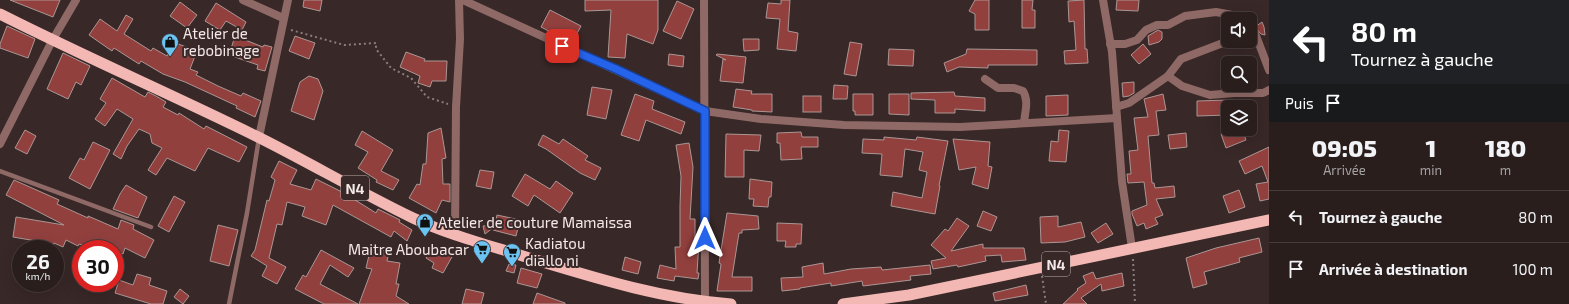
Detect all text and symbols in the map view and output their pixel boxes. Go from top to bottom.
map controls [1221,12,1257,136]
button: sound [1221,12,1257,48]
text: 80 m [1351,14,1417,48]
icon: left [1285,16,1337,68]
place label: Atelier de rebobinage [183,24,260,59]
pin [545,29,579,63]
shop icon: Atelier de rebobinage [160,32,180,57]
icon: arrive [551,35,573,57]
text: Tournez à gauche [1351,48,1493,70]
button: search [1221,56,1257,92]
icon: arrive [1322,92,1344,114]
text: Puis [1285,94,1314,112]
button: layers [1221,100,1257,136]
text: 09:05 [1312,133,1377,162]
text: 1 [1425,133,1436,162]
text: 180 [1485,133,1526,162]
text: Arrivée [1323,162,1366,178]
text: min [1420,162,1442,178]
text: m [1500,162,1511,178]
road number: N4 [341,176,369,200]
icon: left [1285,206,1307,228]
text: Tournez à gauche [1319,208,1442,226]
text: 80 m [1518,208,1553,226]
shop icon: Atelier de couture Mamaissa [415,212,435,237]
place label: Atelier de couture Mamaissa [438,213,632,231]
position arrow [684,217,726,259]
place label: Kadiatou diallo ni [525,234,585,269]
supermarket icon: Maitre Aboubacar [472,239,492,264]
speed limit sign: 30 [72,240,124,292]
place label: Maitre Aboubacar [348,240,469,258]
supermarket icon: Kadiatou diallo ni [502,242,522,267]
text: 26 [26,249,50,273]
road number: N4 [1042,252,1070,276]
icon: arrive [1285,258,1307,280]
text: Arrivée à destination [1319,260,1467,278]
text: 100 m [1512,260,1553,278]
text: km/h [26,270,50,282]

